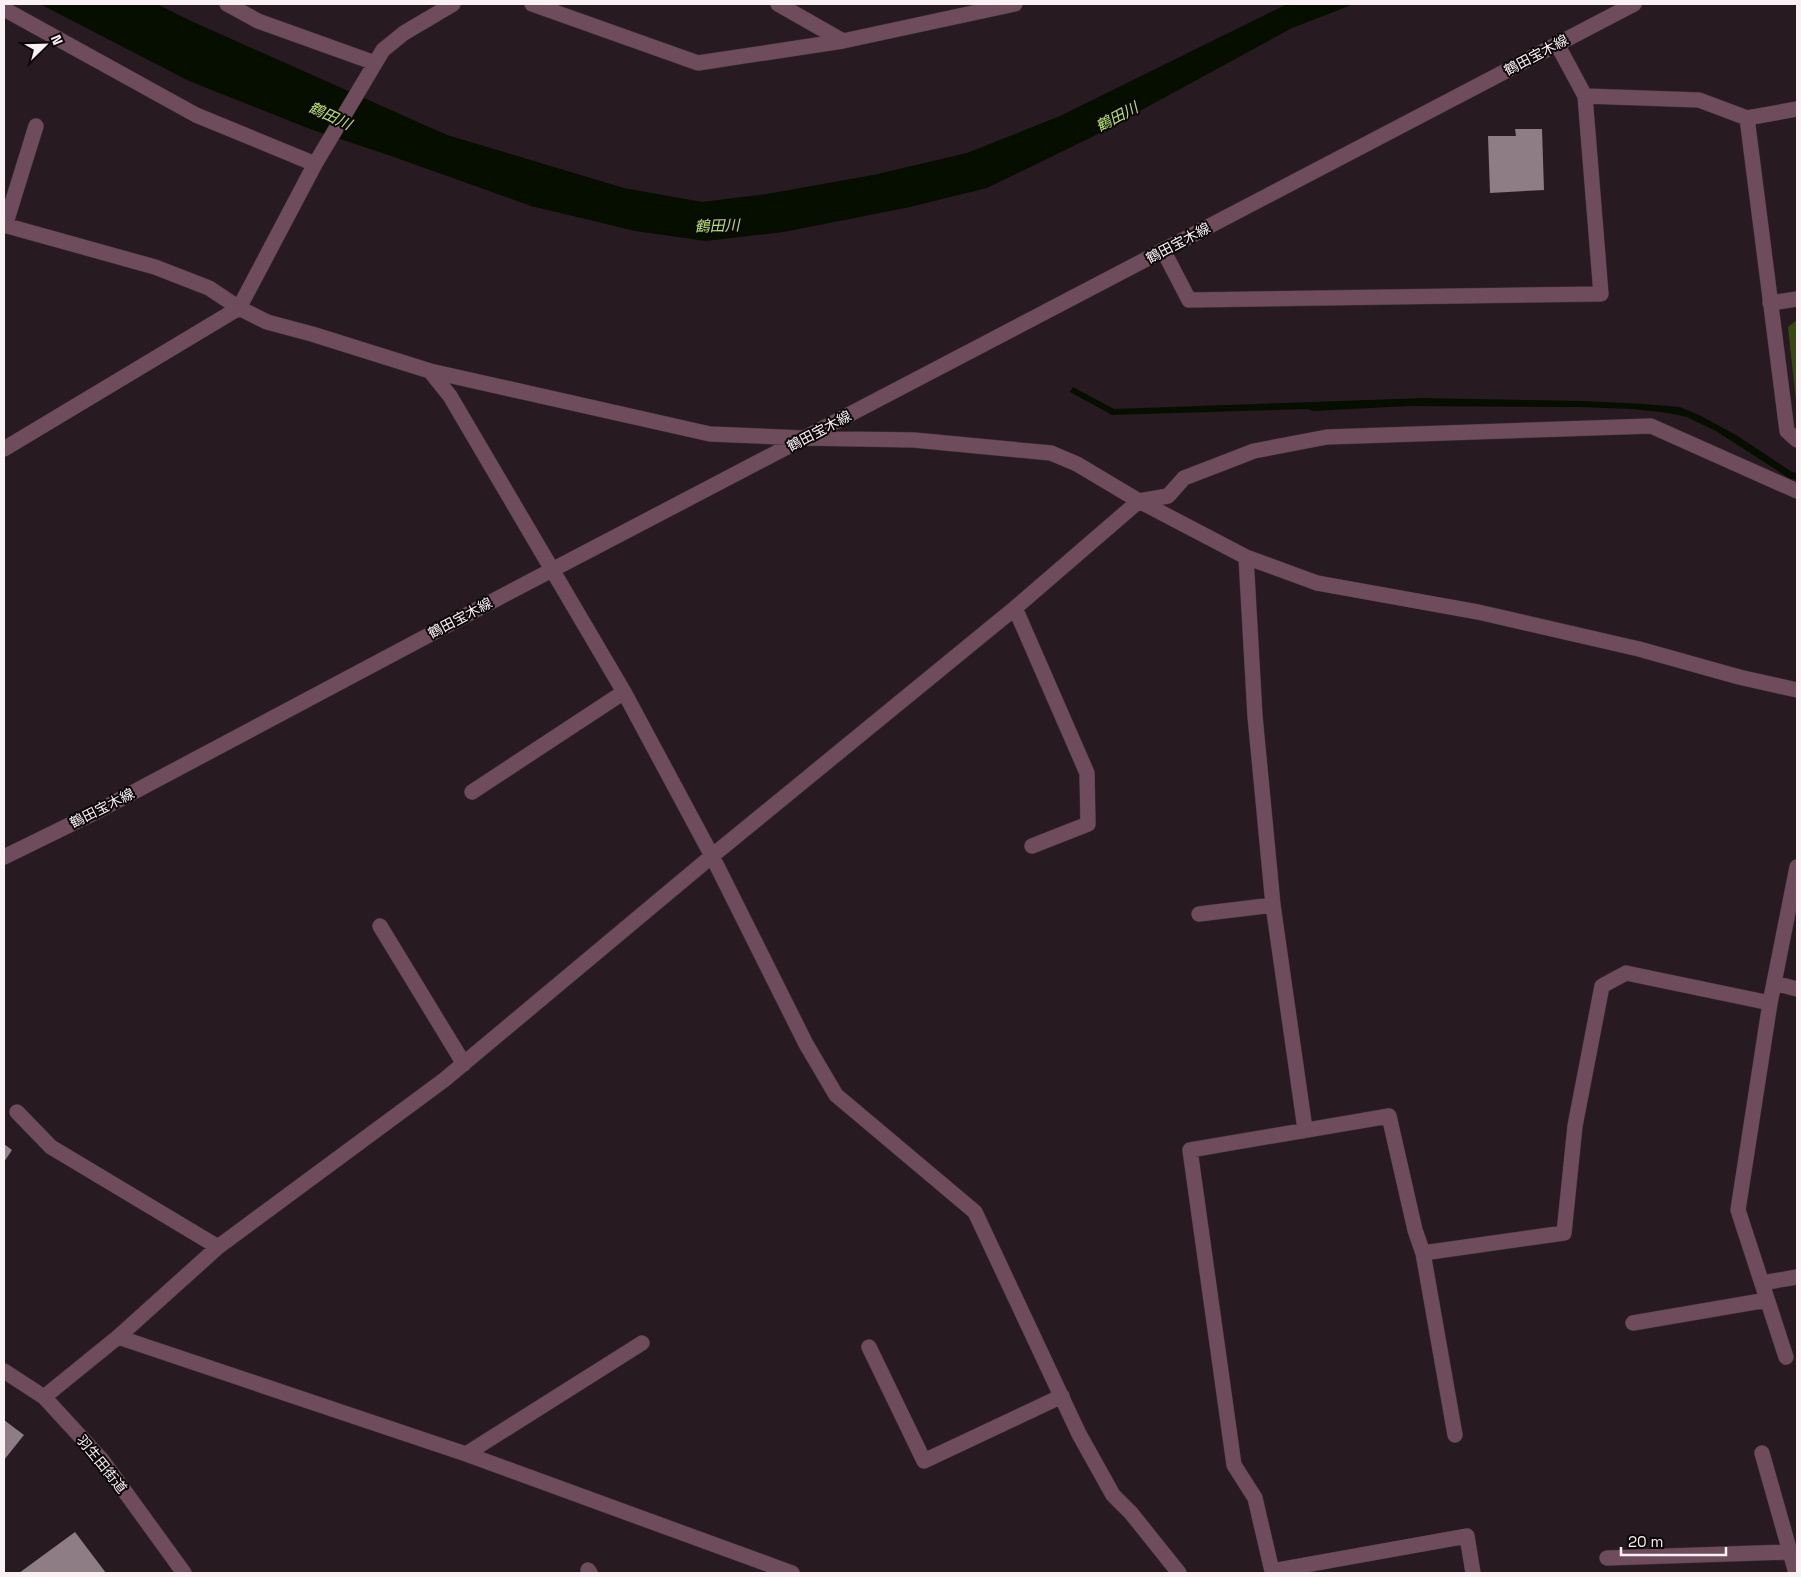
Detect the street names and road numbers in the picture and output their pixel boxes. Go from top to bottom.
street label: 鶴田宝木線 [1501,31,1571,79]
street label: 鶴田宝木線 [1143,219,1213,267]
street label: 鶴田宝木線 [784,407,854,455]
street label: 鶴田宝木線 [425,594,495,642]
street label: 鶴田宝木線 [67,784,137,832]
street label: 羽生田街道 [73,1431,131,1497]

